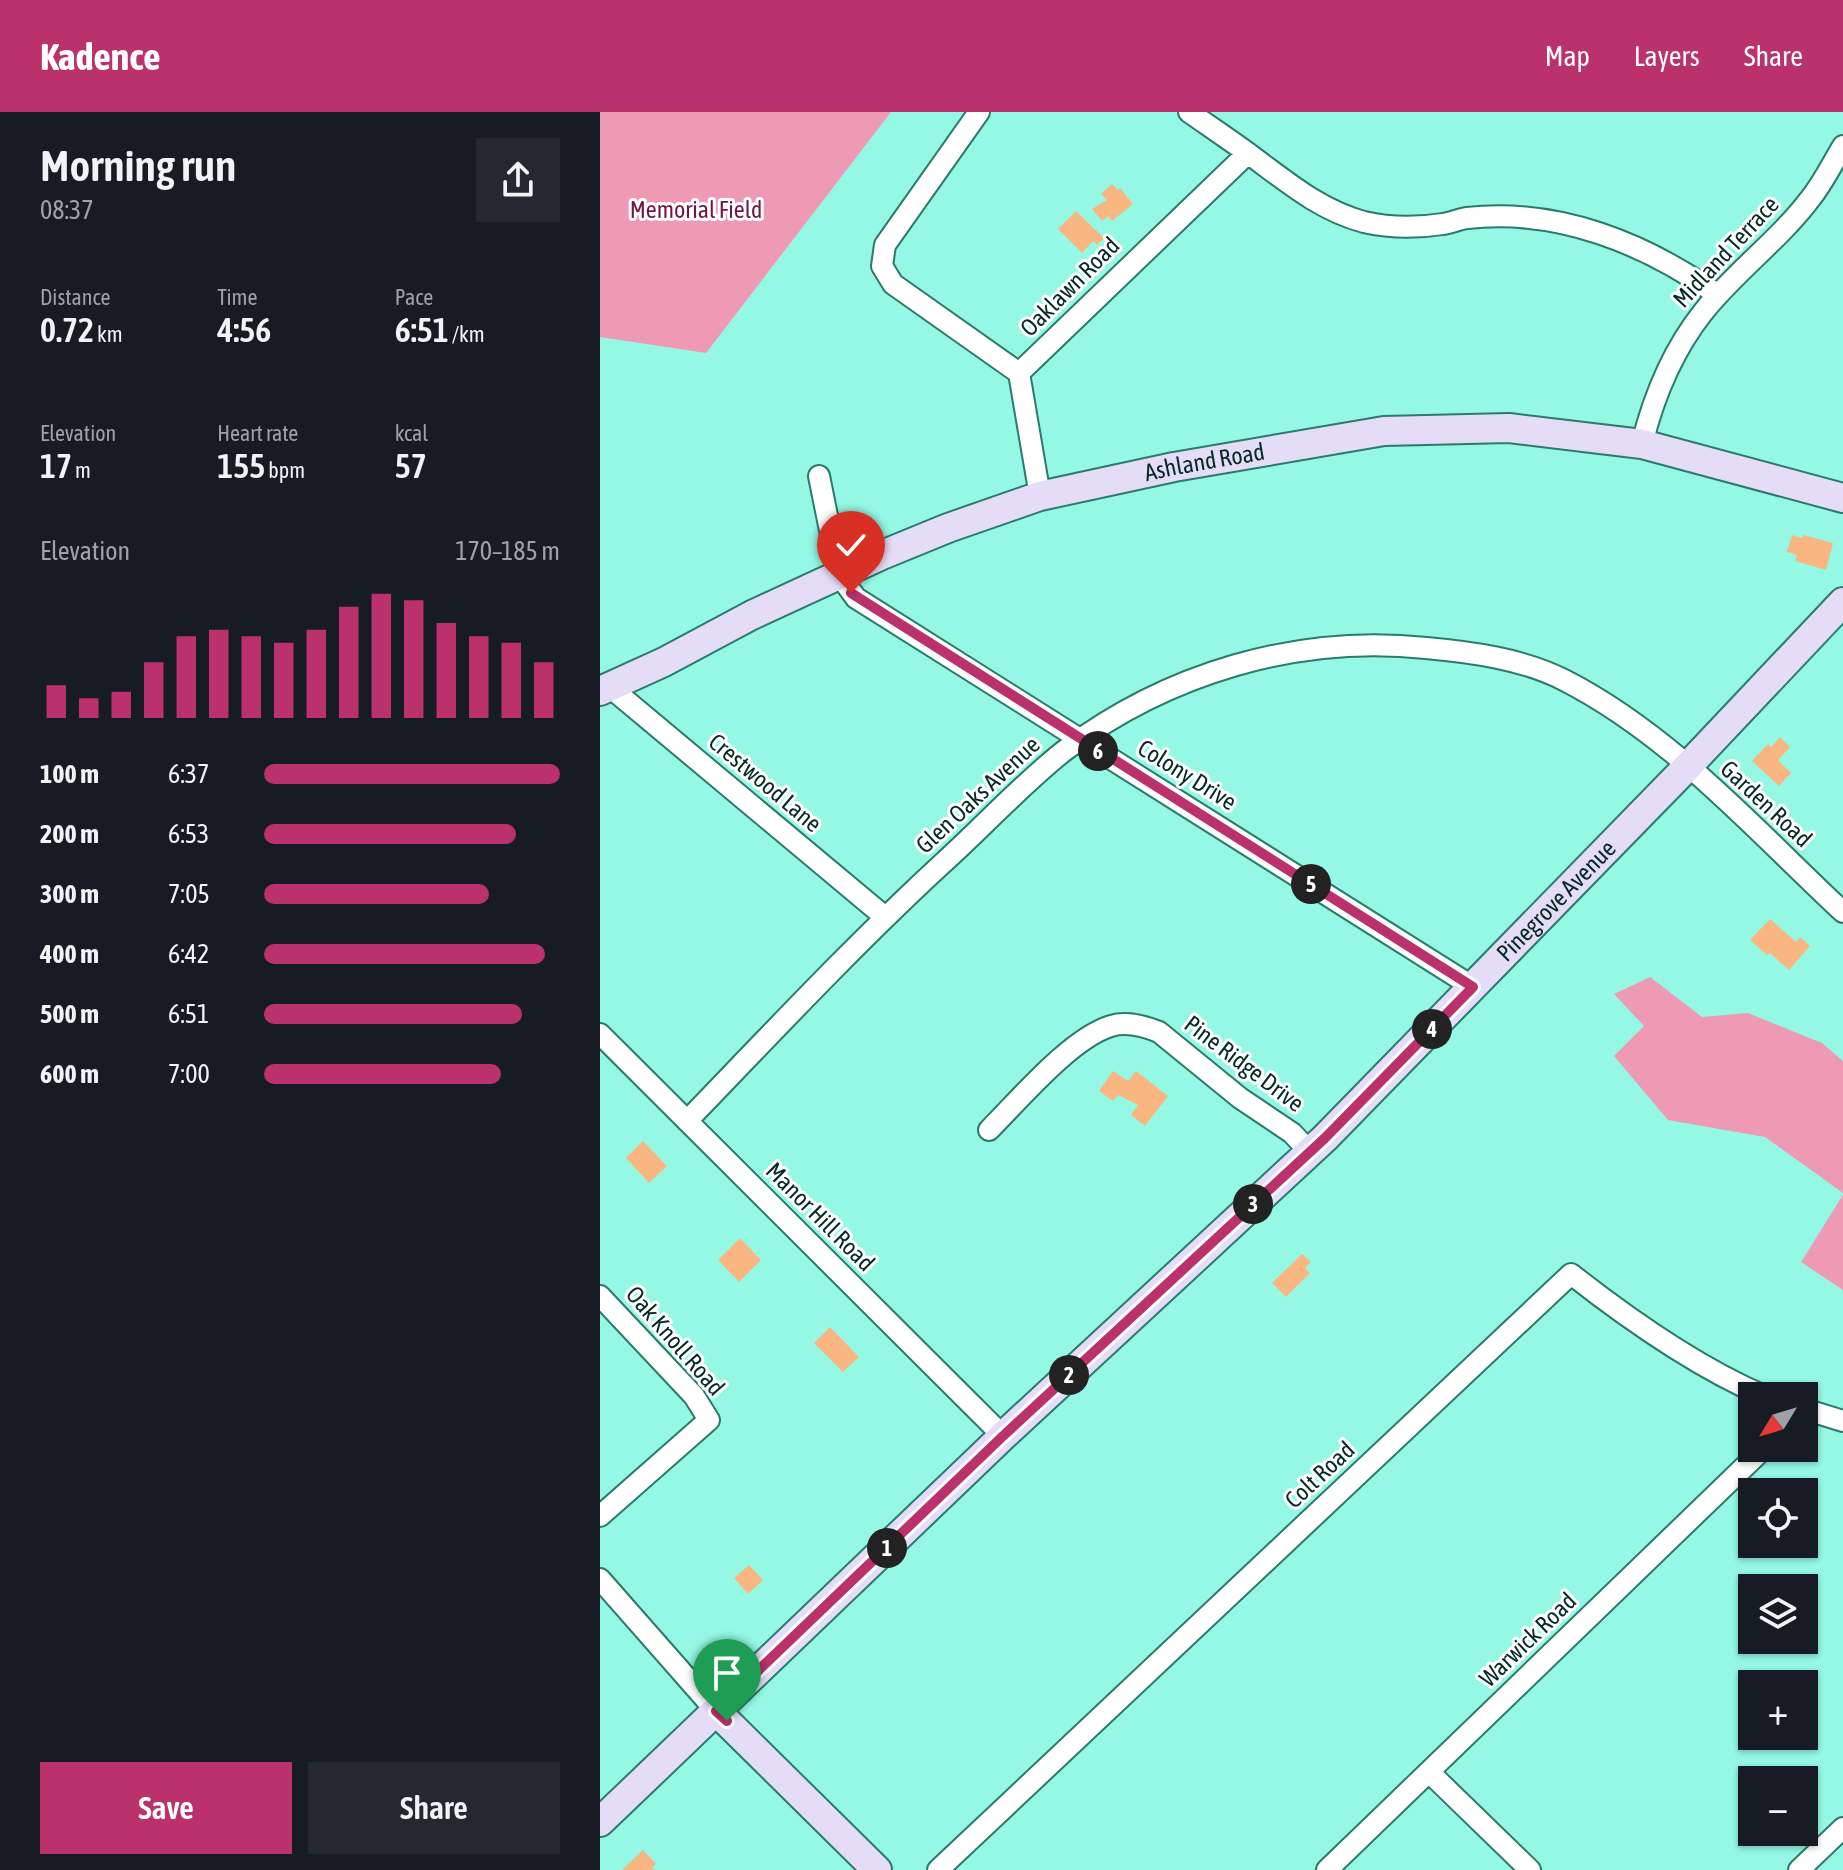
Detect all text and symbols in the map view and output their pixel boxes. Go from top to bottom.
text: Kadence [40,35,161,78]
text: Map [1545,40,1590,72]
text: Layers [1634,40,1700,72]
text: Share [1744,40,1803,72]
button: share [476,138,560,222]
text: Morning run [40,140,236,190]
street label: Midland Terrace [1668,191,1784,313]
text: 08:37 [40,195,94,225]
park label: Memorial Field [630,196,762,223]
street label: Oaklawn Road [1015,232,1125,342]
text: Distance [40,284,111,310]
text: Time [217,284,257,310]
text: Pace [395,284,433,310]
text: 0.72 [40,310,94,349]
text: 4:56 [217,310,271,349]
text: 6:51 [395,310,449,349]
text: km [94,321,123,347]
text: /km [449,321,485,347]
text: Elevation [40,420,116,446]
text: Heart rate [217,420,298,446]
text: kcal [395,420,428,446]
street label: Ashland Road [1142,438,1267,486]
text: 17 [40,446,72,485]
text: 155 [217,446,265,485]
text: 57 [395,446,427,485]
text: m [72,457,91,483]
text: bpm [265,457,305,483]
pin [817,511,885,593]
icon: check [829,523,873,567]
text: Elevation [40,536,130,566]
text: 170–185 m [455,536,560,566]
street label: Crestwood Lane [704,728,827,837]
street label: Glen Oaks Avenue [910,731,1045,859]
pin: 6 [1078,731,1118,771]
street label: Colony Drive [1133,734,1241,815]
text: 6 [1093,738,1103,764]
street label: Garden Road [1715,755,1817,852]
text: 100 m [40,759,99,789]
text: 6:37 [168,759,209,789]
text: 200 m [40,819,99,849]
text: 6:53 [168,819,209,849]
street label: Pinegrove Avenue [1491,835,1621,967]
pin: 5 [1291,864,1331,904]
text: 5 [1306,871,1316,897]
text: 300 m [40,879,99,909]
text: 7:05 [168,879,210,909]
text: 400 m [40,939,99,969]
text: 6:42 [168,939,209,969]
text: 500 m [40,999,99,1029]
text: 6:51 [168,999,209,1029]
pin: 4 [1412,1009,1452,1049]
street label: Pine Ridge Drive [1179,1010,1309,1117]
text: 4 [1427,1016,1437,1042]
text: 600 m [40,1059,99,1089]
text: 7:00 [168,1059,210,1089]
street label: Manor Hill Road [761,1157,880,1276]
pin: 3 [1233,1184,1273,1224]
text: 3 [1248,1191,1258,1217]
street label: Oak Knoll Road [621,1281,730,1401]
pin: 2 [1049,1355,1089,1395]
text: 2 [1064,1362,1074,1388]
north arrow [1738,1382,1818,1462]
map controls [1738,1382,1818,1846]
street label: Colt Road [1280,1436,1360,1513]
button: locate [1738,1478,1818,1558]
pin: 1 [867,1528,907,1568]
text: 1 [882,1535,892,1561]
button: layers [1738,1574,1818,1654]
street label: Warwick Road [1474,1587,1581,1692]
pin [693,1639,761,1721]
icon: arrive [705,1651,749,1695]
button: + [1738,1670,1818,1750]
button: Save [40,1762,292,1854]
button: Share [308,1762,560,1854]
button: − [1738,1766,1818,1846]

